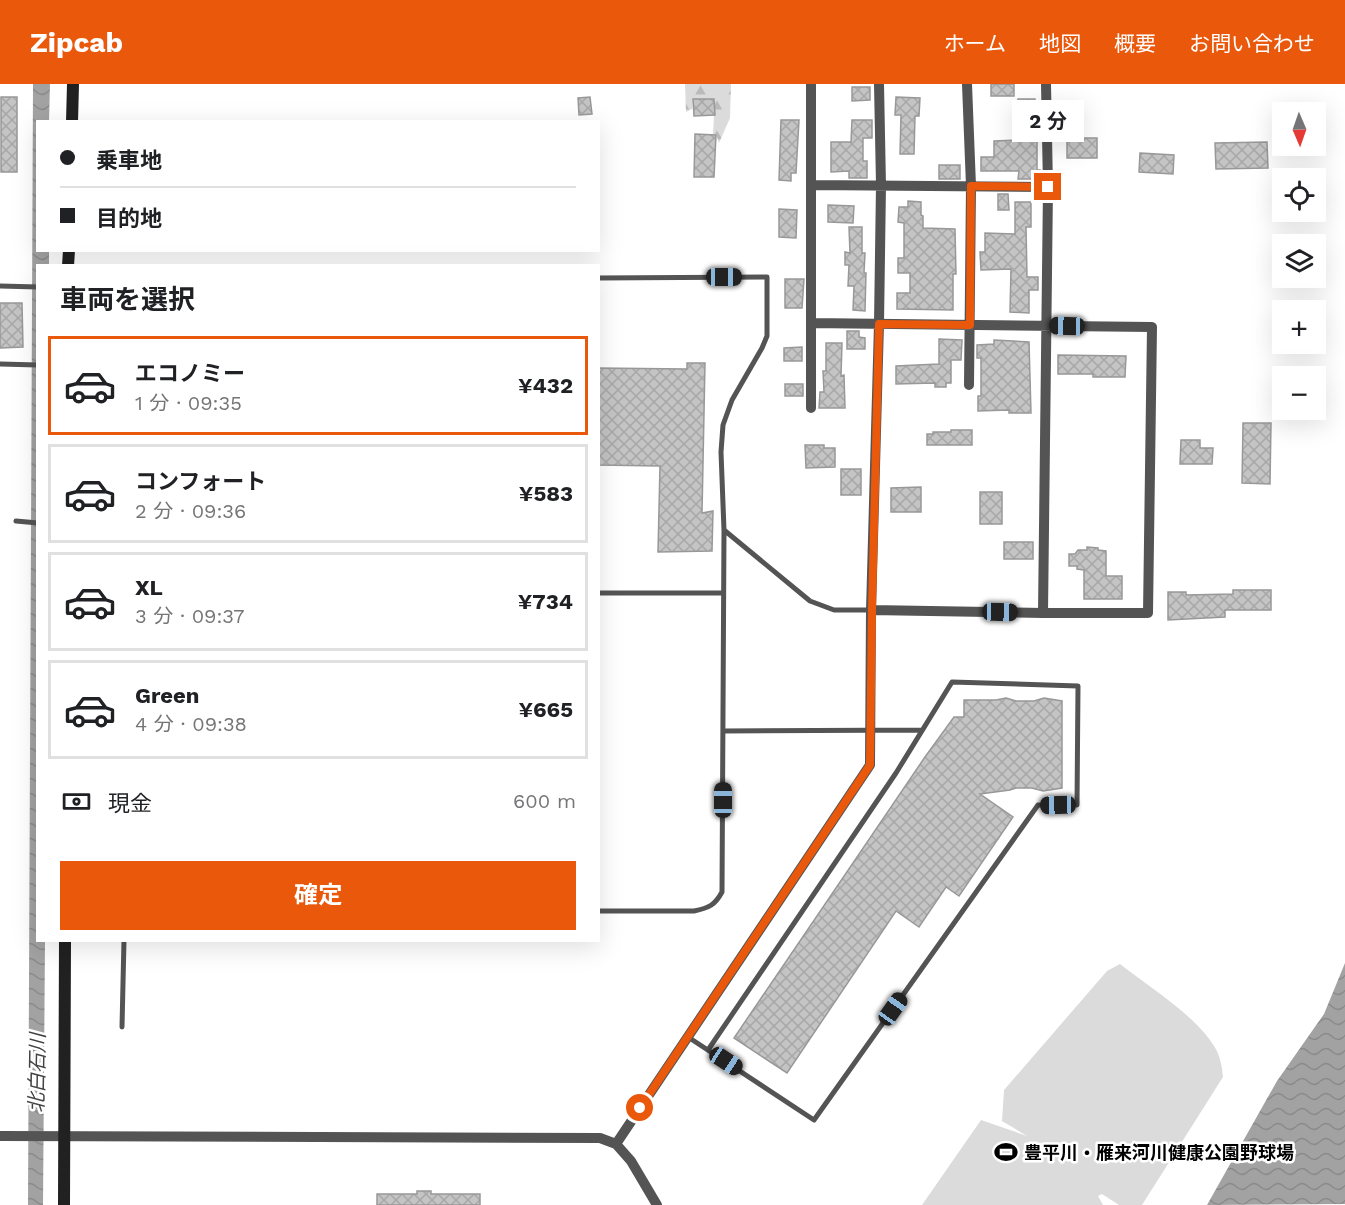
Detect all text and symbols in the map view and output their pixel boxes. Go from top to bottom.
text: Zipcab [30,26,123,59]
text: ホーム [944,31,1006,56]
text: 地図 [1039,31,1081,56]
text: 概要 [1114,31,1156,56]
text: お問い合わせ [1189,31,1315,56]
callout: 2 分 [1012,100,1084,142]
north arrow [1272,102,1326,156]
map controls [1272,102,1326,420]
text: 2 分 [1029,109,1067,133]
text: 乗車地 [96,148,162,173]
button: locate [1272,168,1326,222]
route end [1034,173,1061,200]
text: 目的地 [96,206,162,231]
button: layers [1272,234,1326,288]
car [706,268,742,286]
text: 車両を選択 [60,284,195,316]
button: + [1272,300,1326,354]
car [1049,317,1085,335]
icon: car [63,359,117,413]
text: エコノミー [135,361,245,386]
button: − [1272,366,1326,420]
text: ¥432 [518,373,573,398]
text: 1 分 · 09:35 [135,391,242,415]
icon: car [63,467,117,521]
text: コンフォート [135,469,266,494]
text: ¥583 [519,481,573,506]
text: 2 分 · 09:36 [135,499,246,523]
icon: car [63,575,117,629]
text: XL [135,575,163,600]
text: ¥734 [518,589,573,614]
car [982,603,1018,621]
text: 3 分 · 09:37 [135,604,244,628]
icon: car [63,683,117,737]
text: Green [135,683,199,708]
text: ¥665 [518,697,573,722]
text: 4 分 · 09:38 [135,712,247,736]
car [714,782,732,818]
icon: cash [60,785,93,818]
text: 600 m [513,789,576,813]
text: 現金 [108,791,152,816]
car [1040,796,1076,814]
button: 確定 [60,861,576,930]
car [875,989,911,1029]
water label: 北白石川 [24,1031,50,1113]
car [706,1044,746,1078]
route start [626,1094,653,1121]
sports icon: 豊平川・雁来河川健康公園野球場 [993,1139,1019,1165]
place label: 豊平川・雁来河川健康公園野球場 [1024,1142,1294,1163]

